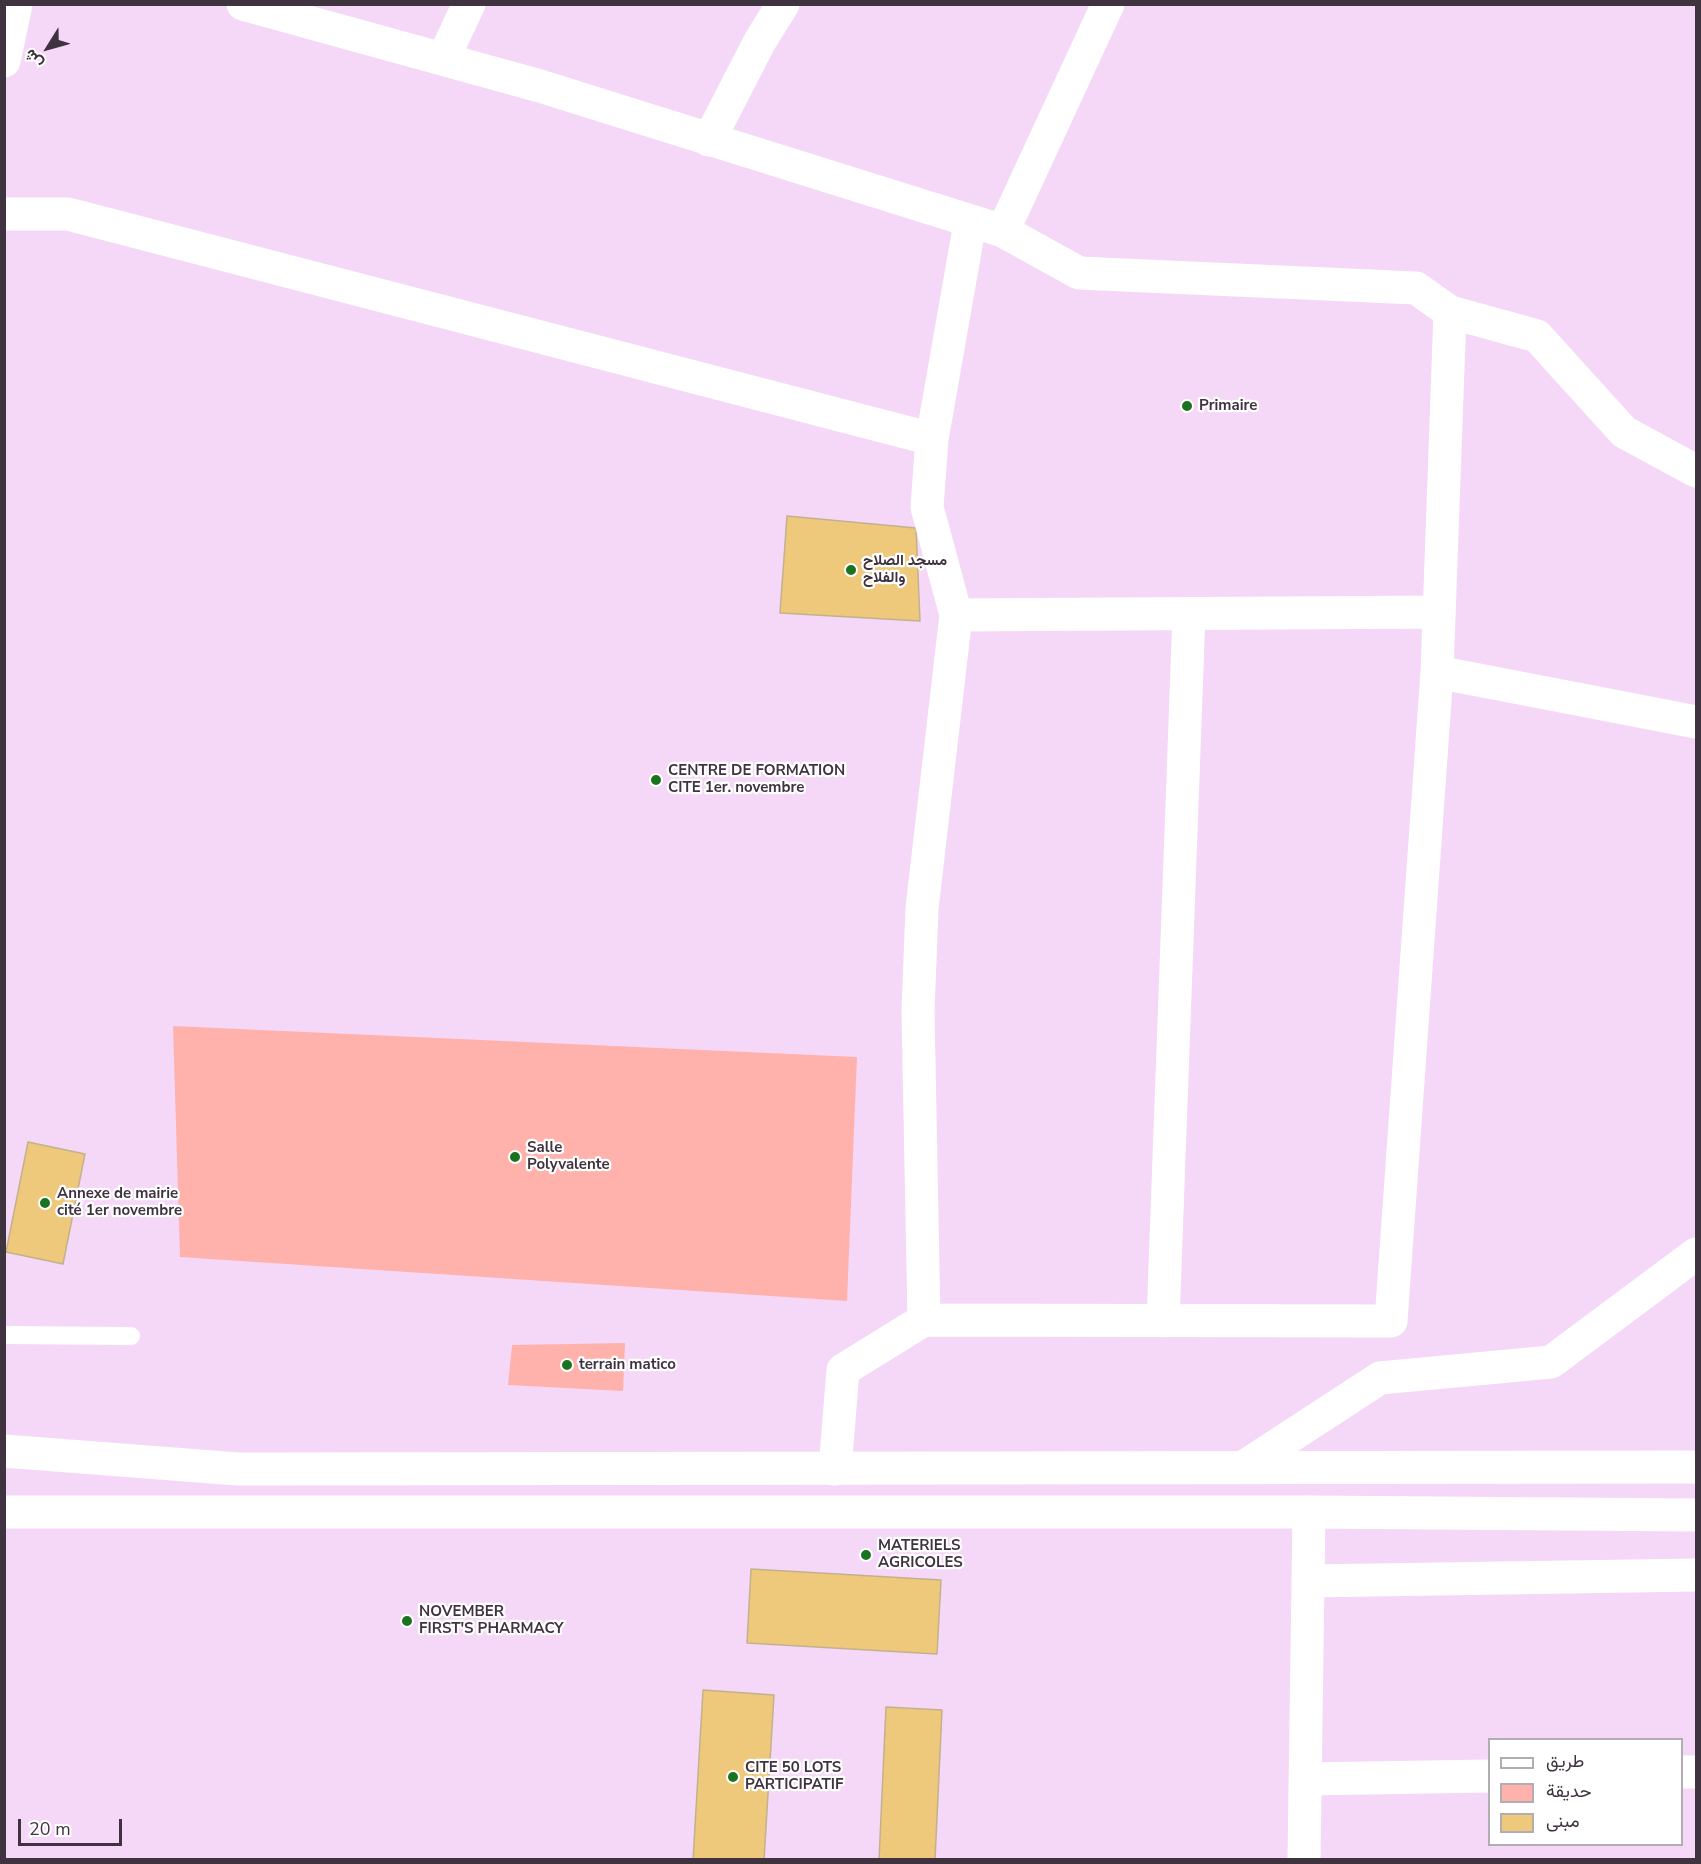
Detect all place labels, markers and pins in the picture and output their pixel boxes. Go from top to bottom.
place label: Primaire [1199,397,1257,415]
marker: Primaire [1180,399,1194,413]
place label: مسجد الصلاح والفلاح [863,552,947,587]
marker: مسجد الصلاح والفلاح [844,563,858,577]
place label: CENTRE DE FORMATION CITE 1er. novembre [668,762,845,797]
marker: CENTRE DE FORMATION CITE 1er. novembre [649,773,663,787]
place label: Salle Polyvalente [527,1139,610,1174]
marker: Salle Polyvalente [508,1150,522,1164]
place label: Annexe de mairie cité 1er novembre [57,1185,182,1220]
marker: Annexe de mairie cité 1er novembre [38,1196,52,1210]
place label: terrain matico [579,1356,676,1374]
marker: terrain matico [560,1358,574,1372]
place label: MATERIELS AGRICOLES [878,1537,963,1572]
marker: MATERIELS AGRICOLES [859,1548,873,1562]
place label: NOVEMBER FIRST'S PHARMACY [419,1603,564,1638]
marker: NOVEMBER FIRST'S PHARMACY [400,1614,414,1628]
place label: CITE 50 LOTS PARTICIPATIF [745,1759,843,1794]
marker: CITE 50 LOTS PARTICIPATIF [726,1770,740,1784]

